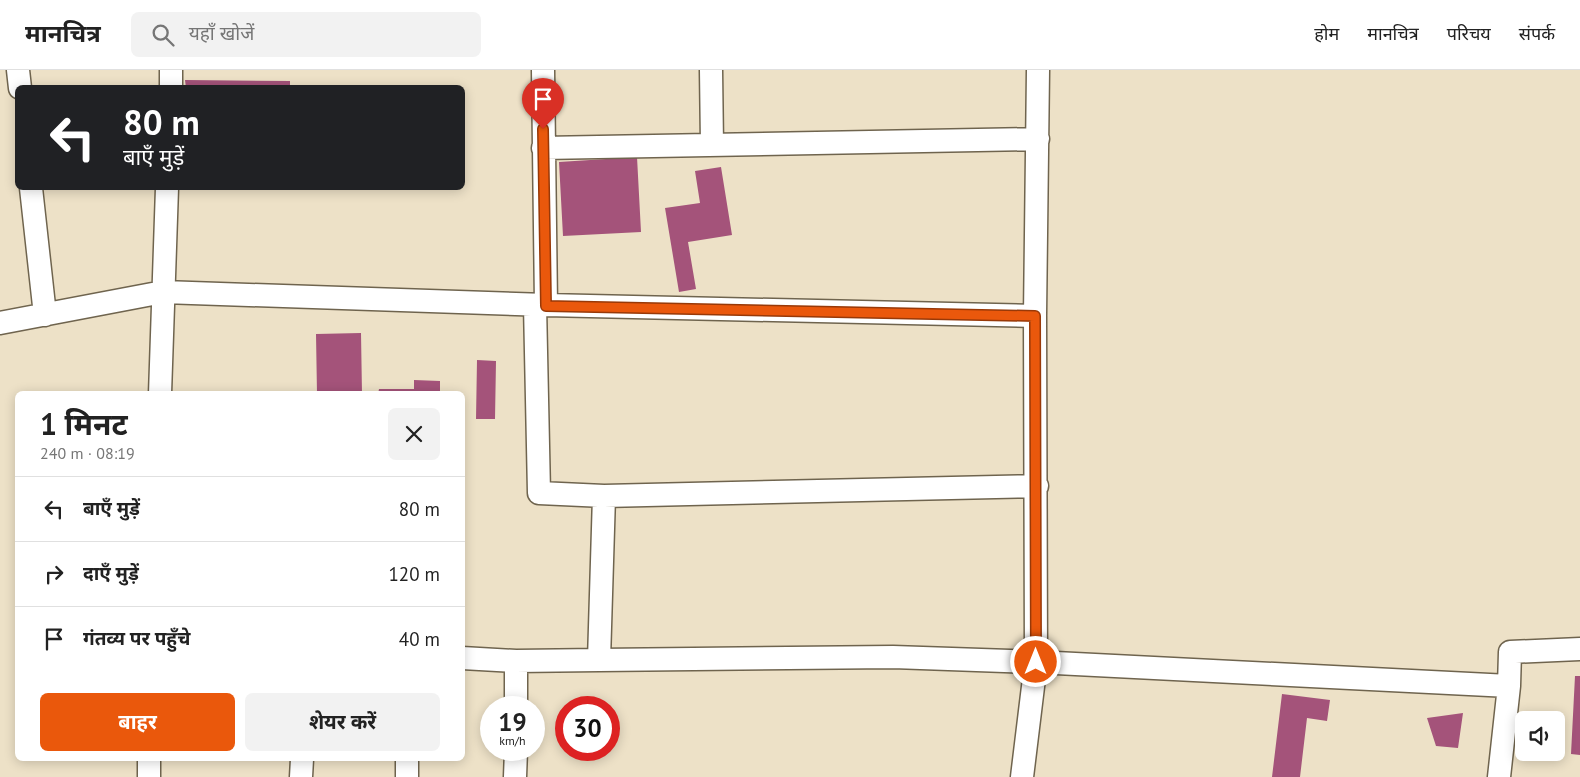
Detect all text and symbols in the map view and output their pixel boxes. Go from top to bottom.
search box [131,12,481,57]
text: मानचित्र [25,18,101,49]
icon: search [149,21,177,49]
text: यहाँ खोजें [189,21,254,45]
text: होम [1314,22,1339,45]
text: मानचित्र [1367,22,1419,45]
text: परिचय [1447,22,1491,45]
text: संपर्क [1519,22,1555,45]
pin [522,78,564,129]
icon: arrive [529,85,557,113]
text: 80 m [123,99,200,145]
icon: left [40,105,105,170]
text: बाएँ मुड़ें [123,143,184,171]
text: 1 मिनट [40,404,128,443]
button: close [388,408,440,460]
text: 240 m · 08:19 [40,443,135,463]
icon: left [40,495,68,523]
text: बाएँ मुड़ें [83,496,140,520]
text: 80 m [399,497,440,521]
icon: right [40,560,68,588]
text: दाएँ मुड़ें [83,561,139,585]
text: 120 m [388,562,440,586]
icon: arrive [40,625,68,653]
text: गंतव्य पर पहुँचे [83,626,190,650]
text: 40 m [399,627,440,651]
position arrow [1009,635,1061,687]
button: बाहर [40,693,235,751]
button: शेयर करें [245,693,440,751]
speed limit sign: 30 [555,696,620,761]
text: 19 [498,706,527,738]
map controls [1515,711,1565,761]
button: sound [1515,711,1565,761]
text: km/h [499,733,526,748]

